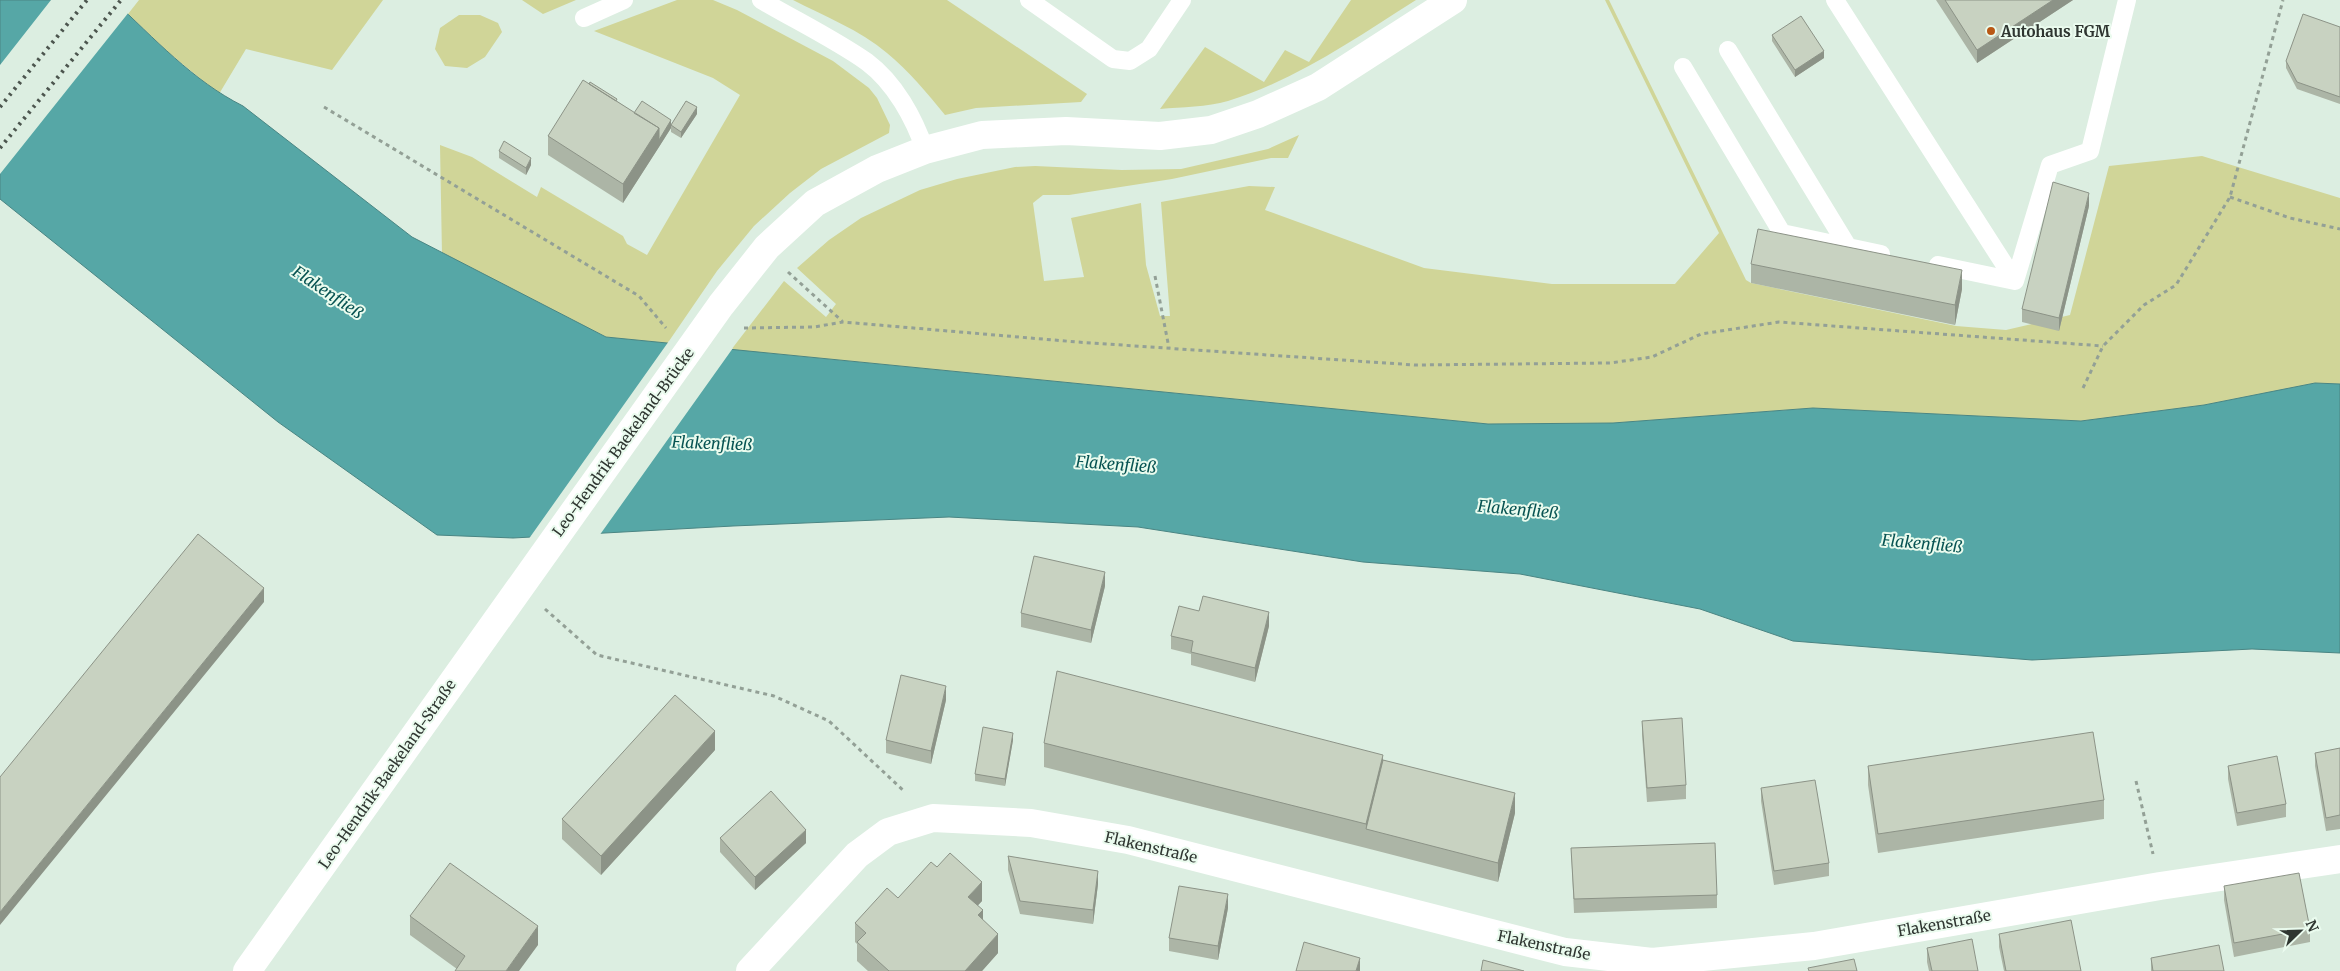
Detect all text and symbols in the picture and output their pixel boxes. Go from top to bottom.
place label: Autohaus FGM [2000,22,2111,41]
marker: Autohaus FGM [1985,25,1997,37]
water label: Flakenfließ [288,261,367,323]
street label: Leo-Hendrik Baekeland-Brücke [548,344,698,540]
water label: Flakenfließ [670,432,753,454]
water label: Flakenfließ [1074,451,1157,477]
water label: Flakenfließ [1476,495,1559,522]
water label: Flakenfließ [1880,529,1963,556]
street label: Leo-Hendrik-Baekeland-Straße [314,675,460,872]
street label: Flakenstraße [1103,827,1199,867]
street label: Flakenstraße [1896,905,1992,941]
north arrow [2275,906,2325,956]
text: N [2302,917,2322,935]
street label: Flakenstraße [1496,926,1592,964]

